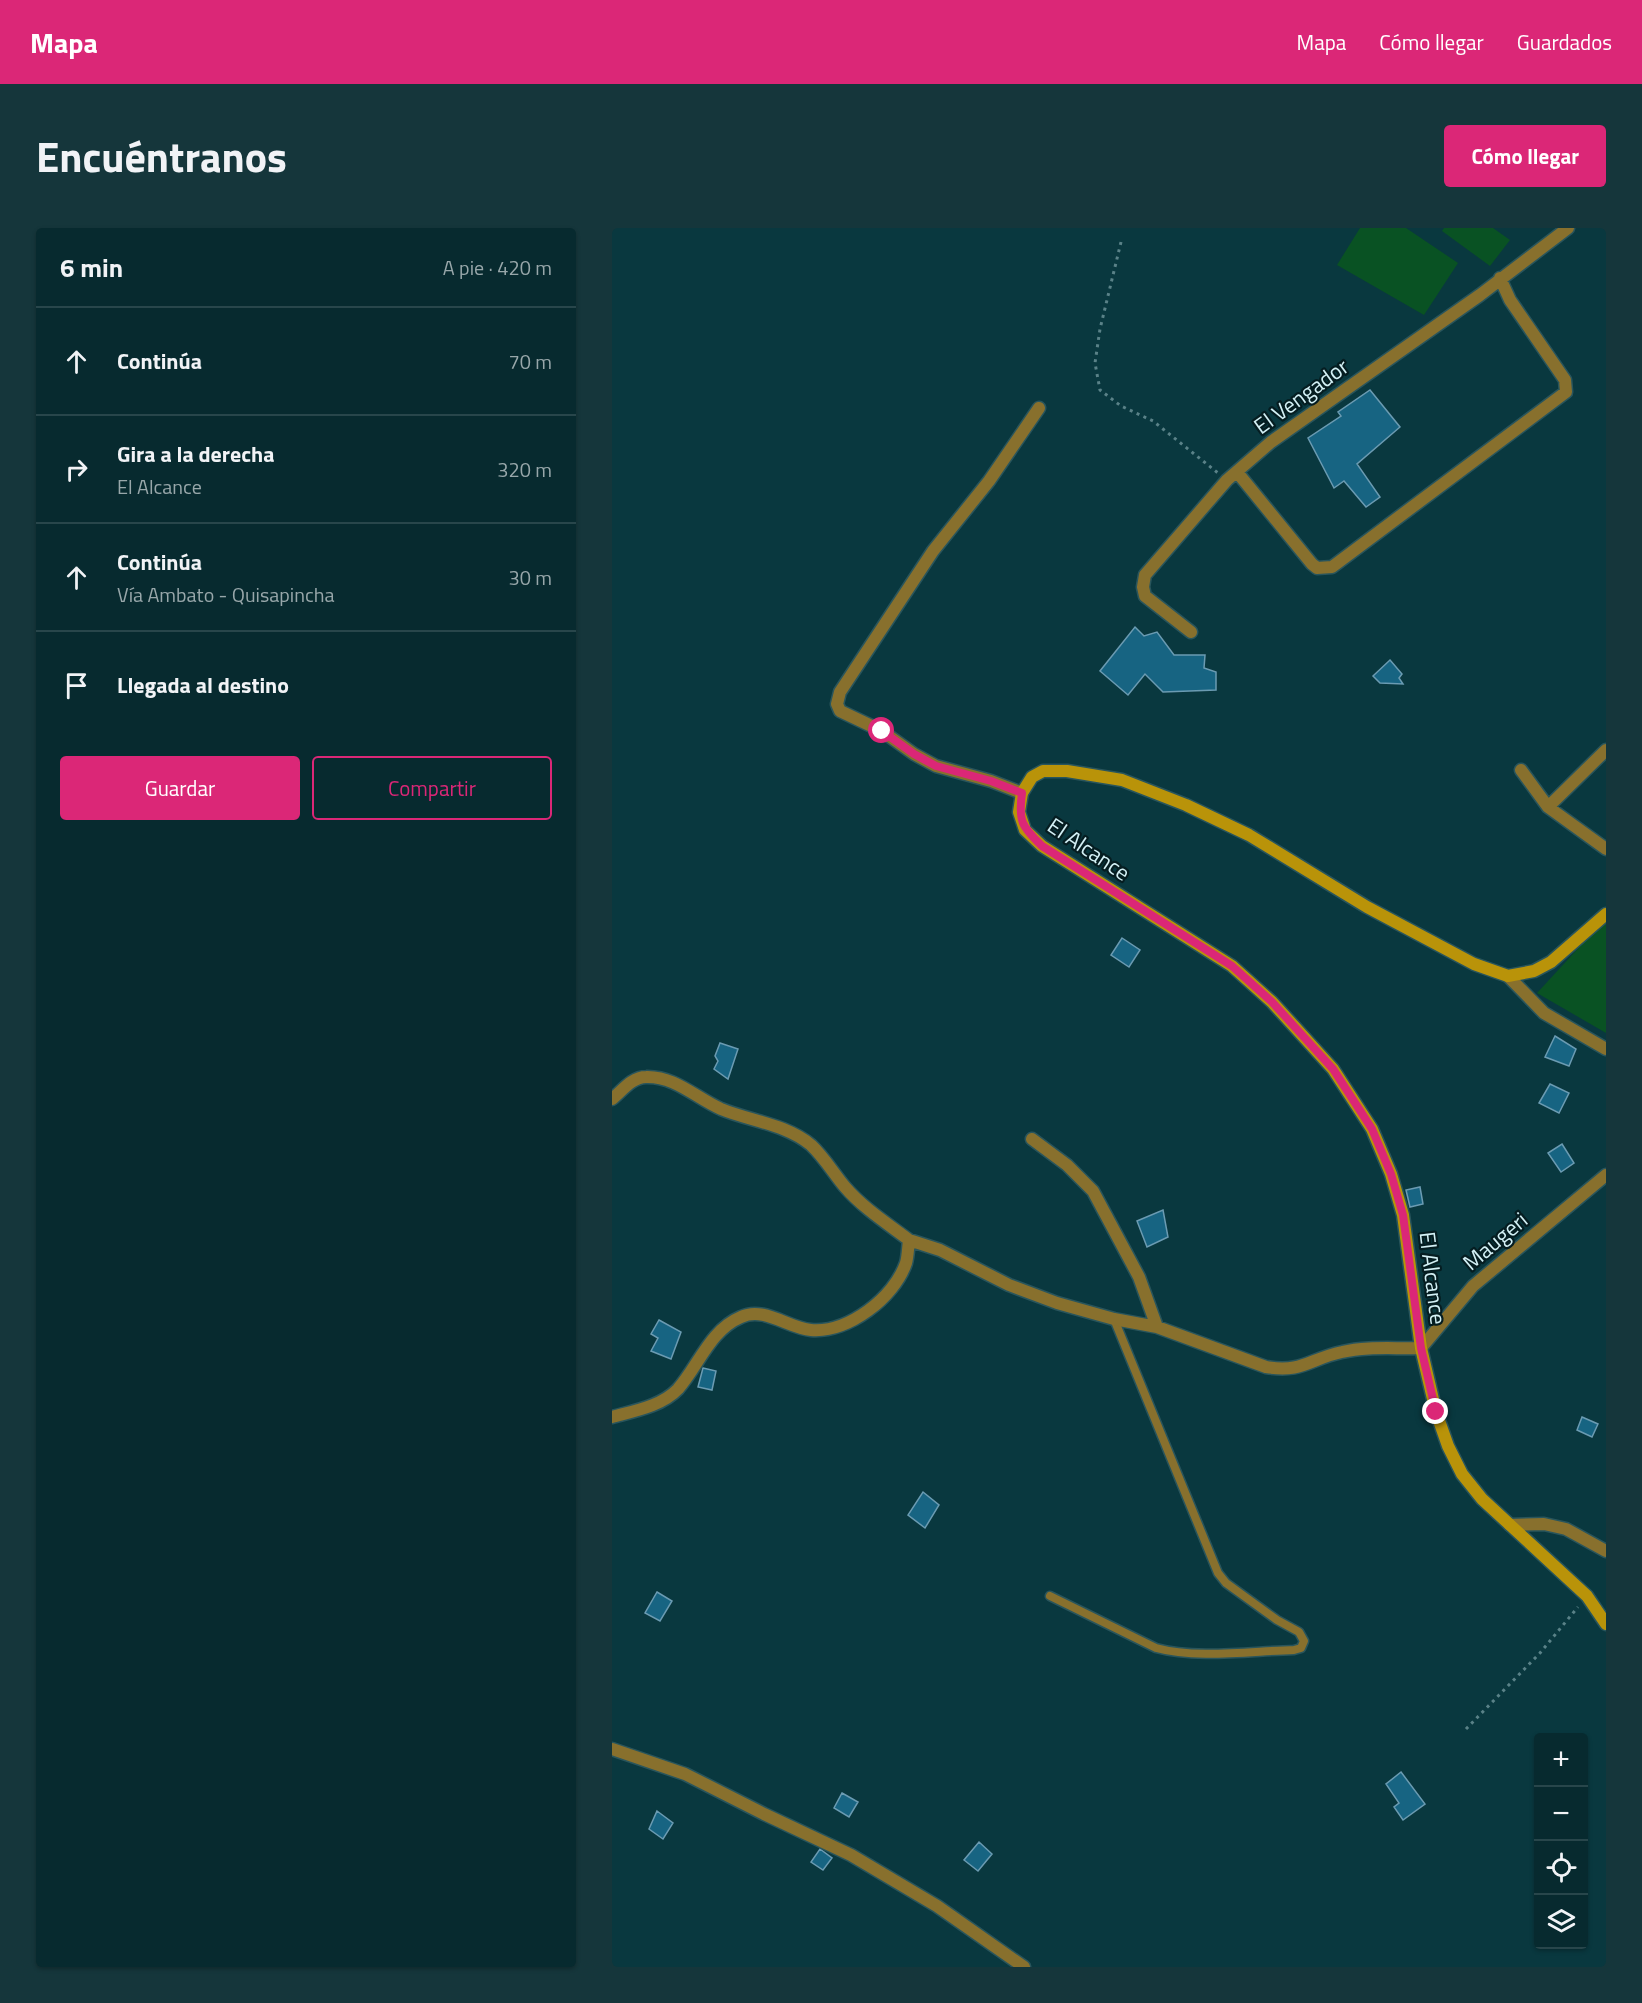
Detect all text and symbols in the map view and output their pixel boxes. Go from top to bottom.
text: Mapa [30,21,98,64]
text: Mapa [1297,26,1346,58]
text: Cómo llegar [1379,26,1484,58]
text: Guardados [1517,26,1612,58]
text: Encuéntranos [36,124,287,188]
button: Cómo llegar [1444,125,1606,187]
text: 6 min [60,248,123,287]
text: A pie · 420 m [443,252,552,283]
text: Continúa [117,344,202,378]
icon: ahead [60,345,93,378]
text: 70 m [508,346,552,377]
street label: El Vengador [1246,350,1356,442]
text: Gira a la derecha [117,437,274,471]
icon: right [60,453,93,486]
text: 320 m [497,454,552,485]
text: El Alcance [117,471,202,502]
text: Continúa [117,545,202,579]
icon: ahead [60,561,93,594]
text: 30 m [508,562,552,593]
text: Vía Ambato - Quisapincha [117,579,334,610]
text: Llegada al destino [117,668,289,702]
icon: arrive [60,669,93,702]
route start [868,717,894,743]
button: Guardar [60,756,300,820]
button: Compartir [312,756,552,820]
street label: El Alcance [1041,809,1137,889]
street label: Maugeri [1455,1204,1535,1278]
street label: El Alcance [1410,1230,1456,1326]
route end [1422,1398,1448,1424]
map controls [1534,1733,1588,1949]
button: + [1534,1733,1588,1787]
button: − [1534,1787,1588,1841]
button: locate [1534,1841,1588,1895]
button: layers [1534,1895,1588,1949]

